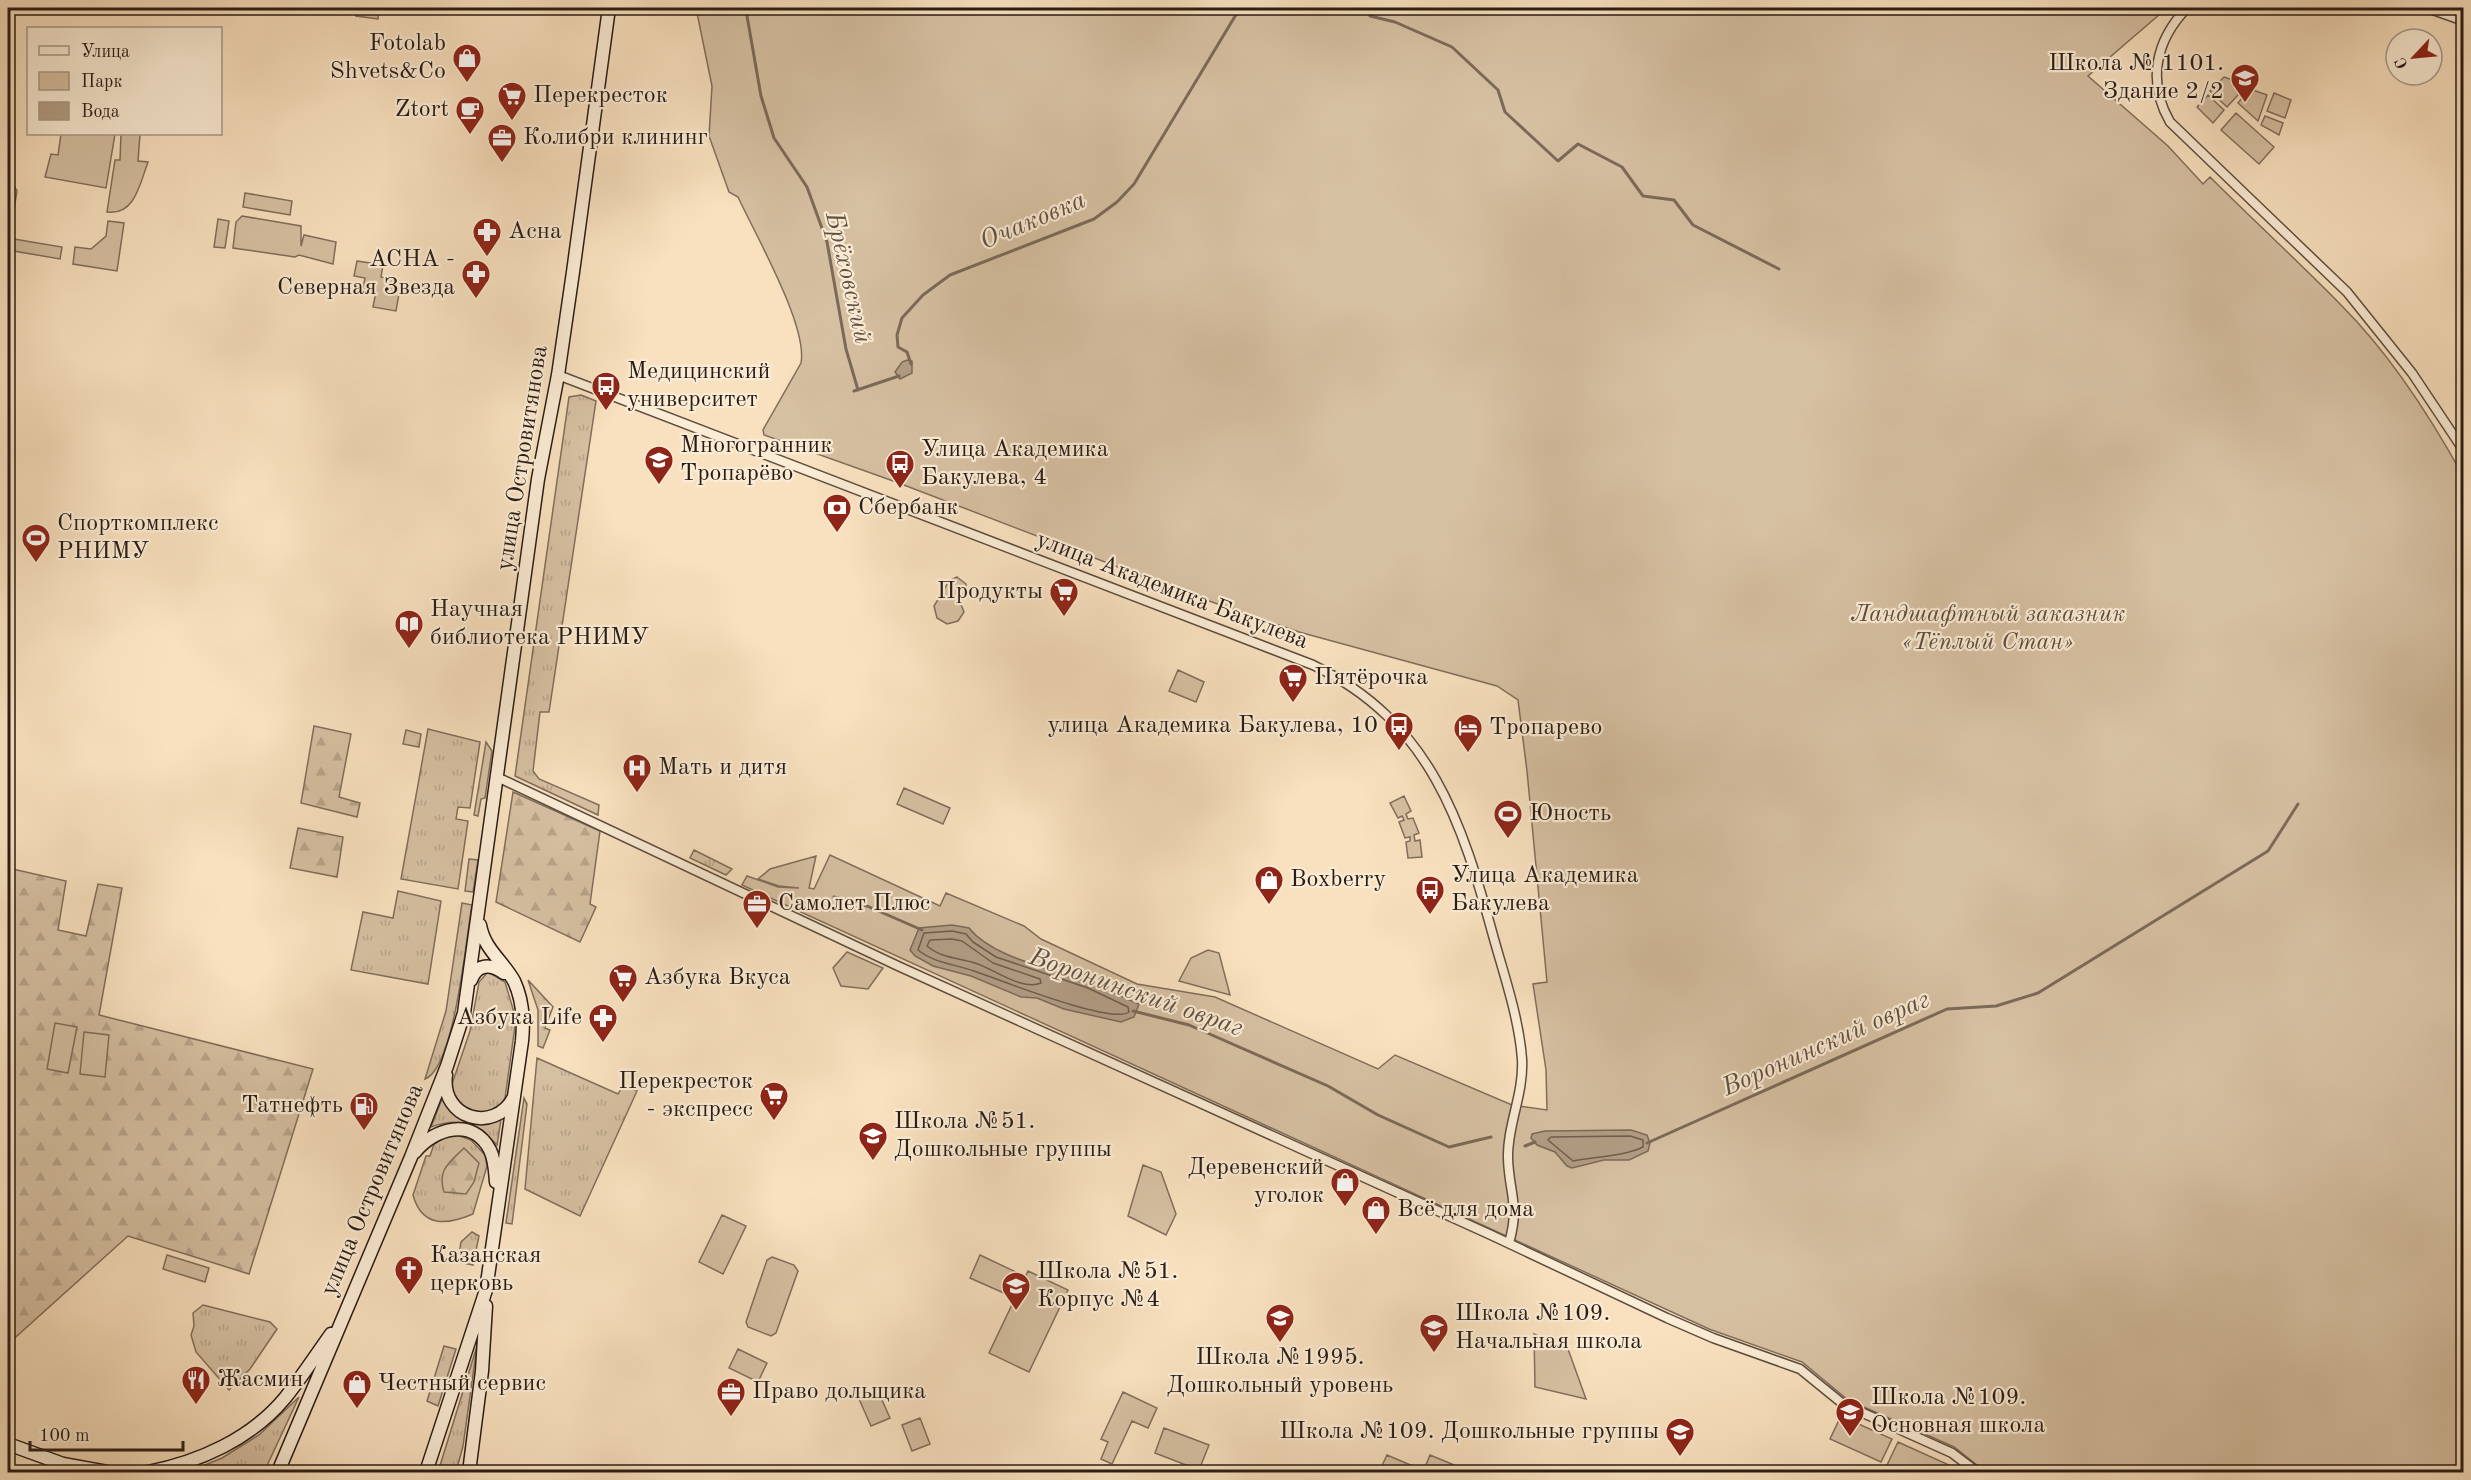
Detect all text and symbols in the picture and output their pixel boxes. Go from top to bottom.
legend [27,27,222,135]
north arrow [2384,27,2444,87]
place label: Fotolab Shvets&Co [330,32,446,84]
shop icon: Fotolab Shvets&Co [451,42,483,84]
text: Улица [81,43,130,61]
place label: Школа № 1101. Здание 2/2 [2048,52,2224,104]
text: С [2393,54,2412,71]
school or university icon: Школа № 1101. Здание 2/2 [2229,62,2261,104]
text: Парк [81,73,122,91]
supermarket icon: Перекресток [496,80,528,122]
place label: Перекресток [533,84,668,108]
cafe icon: Ztort [454,94,486,136]
place label: Ztort [395,98,449,122]
text: Вода [81,103,120,121]
office icon: Колибри клининг [486,122,518,164]
place label: Колибри клининг [523,126,708,150]
water label: Очаковка [976,187,1090,255]
water label: Брёховский [820,209,876,346]
pharmacy icon: Асна [471,216,503,258]
place label: Асна [508,220,562,244]
place label: АСНА - Северная Звезда [277,248,455,300]
pharmacy icon: АСНА - Северная Звезда [460,258,492,300]
street label: улица Островитянова [493,344,553,572]
place label: Медицинский университет [627,360,770,412]
bus stop icon: Медицинский университет [590,370,622,412]
place label: Многогранник Тропарёво [680,434,832,486]
place label: Улица Академика Бакулева, 4 [921,438,1109,490]
school or university icon: Многогранник Тропарёво [643,444,675,486]
bus stop icon: Улица Академика Бакулева, 4 [884,448,916,490]
bank icon: Сбербанк [821,492,853,534]
place label: Сбербанк [858,496,958,520]
place label: Спорткомплекс РНИМУ [57,512,218,564]
sports icon: Спорткомплекс РНИМУ [20,522,52,564]
street label: улица Академика Бакулева [1033,528,1311,654]
supermarket icon: Продукты [1048,576,1080,618]
place label: Продукты [937,580,1043,604]
place label: Научная библиотека РНИМУ [430,598,649,650]
park label: Ландшафтный заказник «Тёплый Стан» [1851,603,2125,655]
library icon: Научная библиотека РНИМУ [393,608,425,650]
supermarket icon: Пятёрочка [1277,662,1309,704]
place label: Пятёрочка [1314,666,1428,690]
bus stop icon: улица Академика Бакулева, 10 [1383,710,1415,752]
hotel icon: Тропарево [1452,712,1484,754]
place label: улица Академика Бакулева, 10 [1047,714,1378,738]
place label: Тропарево [1489,716,1602,740]
hospital icon: Мать и дитя [621,752,653,794]
place label: Мать и дитя [658,756,787,780]
sports icon: Юность [1492,798,1524,840]
place label: Юность [1529,802,1611,826]
shop icon: Boxberry [1253,864,1285,906]
place label: Улица Академика Бакулева [1451,864,1639,916]
place label: Boxberry [1290,868,1386,892]
bus stop icon: Улица Академика Бакулева [1414,874,1446,916]
office icon: Самолет Плюс [741,888,773,930]
place label: Самолет Плюс [778,892,930,916]
water label: Воронинский овраг [1025,944,1246,1042]
supermarket icon: Азбука Вкуса [607,962,639,1004]
place label: Азбука Вкуса [644,966,791,990]
water label: Воронинский овраг [1717,986,1934,1102]
pharmacy icon: Азбука Life [587,1002,619,1044]
place label: Азбука Life [456,1006,582,1030]
place label: Перекресток - экспресс [618,1070,753,1122]
street label: улица Островитянова [317,1080,429,1299]
supermarket icon: Перекресток - экспресс [758,1080,790,1122]
fuel station icon: Татнефть [348,1090,380,1132]
place label: Татнефть [241,1094,343,1118]
place label: Школа №51. Дошкольные группы [894,1110,1112,1162]
school or university icon: Школа №51. Дошкольные группы [857,1120,889,1162]
place label: Деревенский уголок [1188,1156,1324,1208]
shop icon: Деревенский уголок [1329,1166,1361,1208]
shop icon: Всё для дома [1360,1194,1392,1236]
place label: Всё для дома [1397,1198,1534,1222]
place label: Казанская церковь [430,1244,542,1296]
church icon: Казанская церковь [393,1254,425,1296]
place label: Школа №51. Корпус №4 [1037,1260,1178,1312]
school or university icon: Школа №51. Корпус №4 [1000,1270,1032,1312]
school or university icon: Школа №1995. Дошкольный уровень [1264,1302,1296,1344]
place label: Школа №109. Начальная школа [1455,1302,1642,1354]
school or university icon: Школа №109. Начальная школа [1418,1312,1450,1354]
place label: Школа №1995. Дошкольный уровень [1167,1346,1393,1398]
restaurant icon: Жасмин [180,1364,212,1406]
place label: Жасмин [217,1368,303,1392]
shop icon: Честный сервис [341,1368,373,1410]
place label: Честный сервис [378,1372,546,1396]
office icon: Право дольщика [715,1376,747,1418]
place label: Право дольщика [752,1380,926,1404]
place label: Школа №109. Основная школа [1871,1386,2045,1438]
school or university icon: Школа №109. Основная школа [1834,1396,1866,1438]
scale bar [30,1414,183,1452]
school or university icon: Школа №109. Дошкольные группы [1664,1416,1696,1458]
place label: Школа №109. Дошкольные группы [1279,1420,1659,1444]
text: 100 m [39,1427,90,1445]

